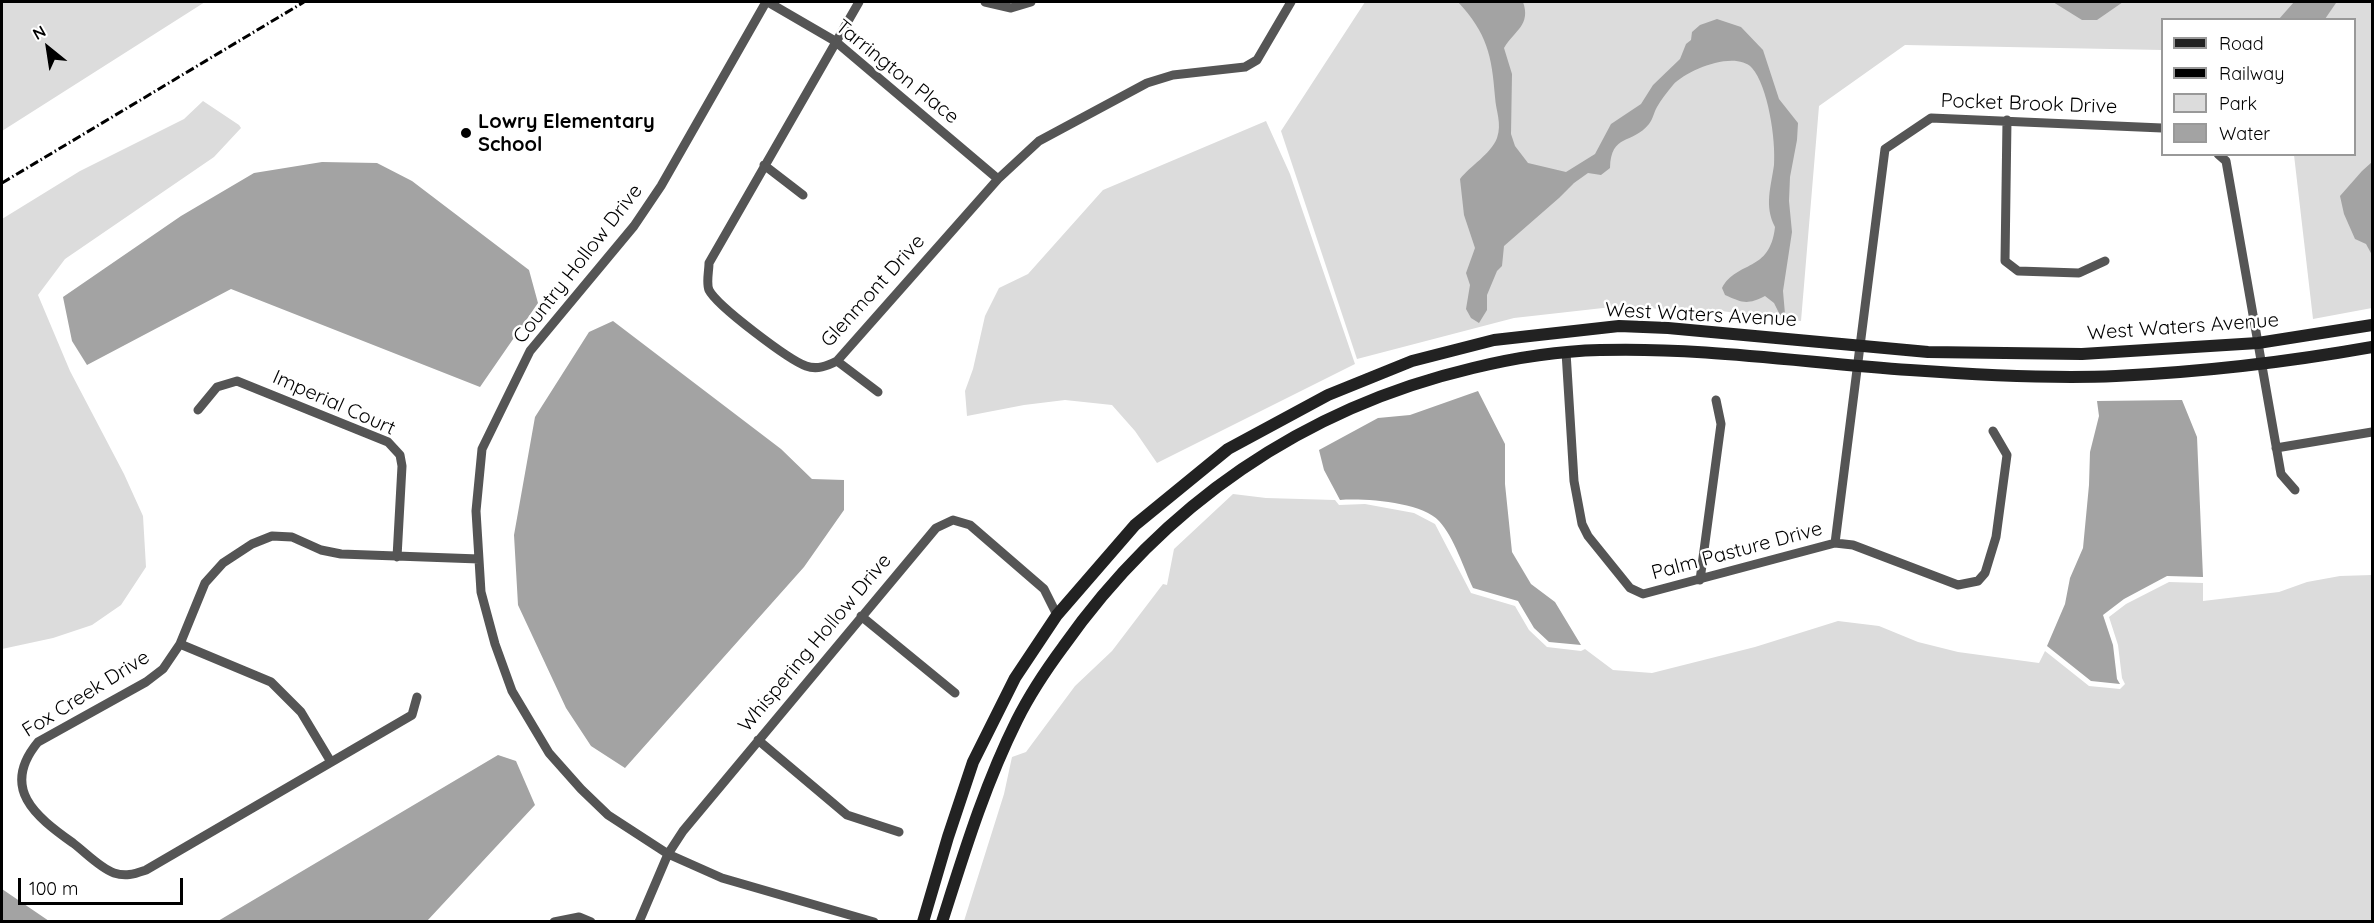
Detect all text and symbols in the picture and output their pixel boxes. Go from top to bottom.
street label: Tarrington Place [830,15,964,129]
north arrow [18,18,78,78]
legend [2161,18,2356,156]
text: N [29,21,49,44]
text: Road [2219,32,2264,55]
text: Railway [2219,62,2285,85]
street label: Pocket Brook Drive [1940,89,2118,119]
text: Park [2219,92,2257,115]
place label: Lowry Elementary School [478,110,655,157]
text: Water [2219,122,2270,145]
marker: Lowry Elementary School [459,126,473,140]
street label: Country Hollow Drive [508,180,648,348]
street label: Glenmont Drive [816,230,930,352]
street label: West Waters Avenue [1604,298,1798,332]
street label: West Waters Avenue [2086,308,2280,346]
street label: Imperial Court [269,365,399,441]
street label: Palm Pasture Drive [1649,517,1825,585]
street label: Whispering Hollow Drive [733,549,897,737]
street label: Fox Creek Drive [18,645,154,743]
scale bar [21,866,186,904]
text: 100 m [29,877,78,900]

